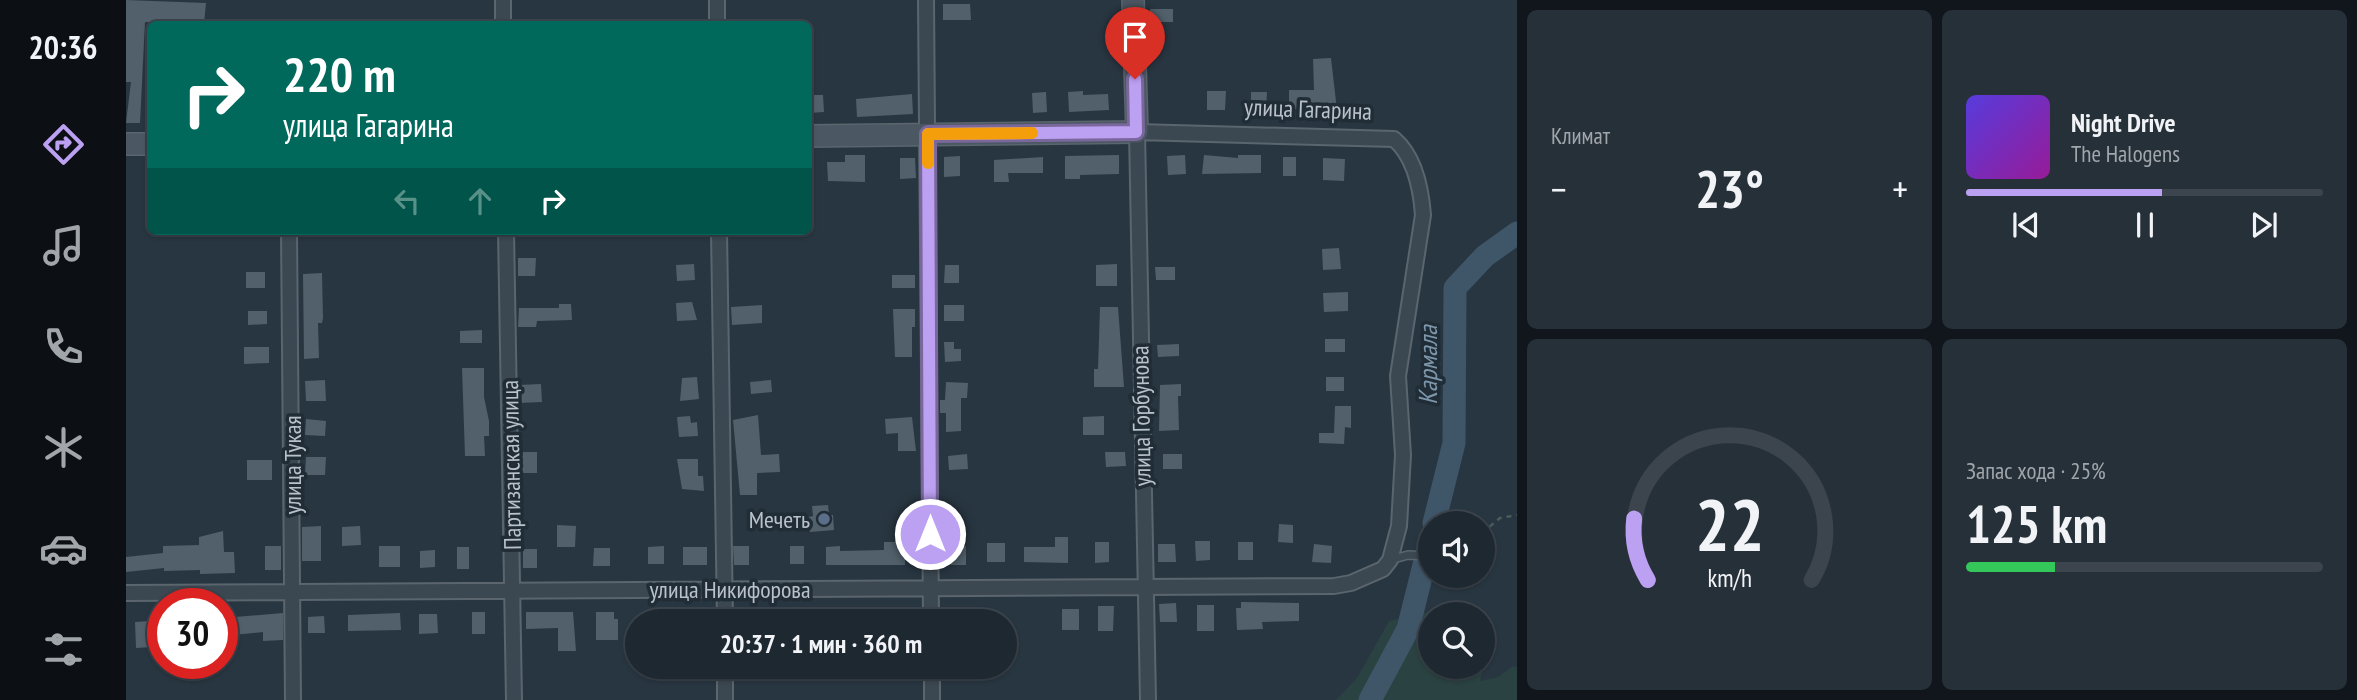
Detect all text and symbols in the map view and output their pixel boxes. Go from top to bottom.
pin [1105,7,1165,79]
icon: arrive [1116,18,1154,56]
text: 20:36 [28,26,98,68]
text: 220 m [283,42,396,106]
icon: right [168,49,259,140]
street label: улица Гагарина [1243,91,1373,127]
text: улица Гагарина [283,104,454,146]
text: Night Drive [2071,106,2176,139]
icon: directions [39,120,88,169]
text: Климат [1551,121,1610,150]
text: The Halogens [2071,139,2180,168]
text: 23° [1695,155,1764,222]
text: − [1551,164,1567,213]
text: + [1892,164,1908,213]
icon: left [388,182,426,220]
icon: ahead [461,182,499,220]
icon: right [534,182,572,220]
icon: previous [2007,206,2045,244]
icon: pause [2126,206,2164,244]
icon: next [2245,206,2283,244]
icon: music [39,221,88,270]
icon: phone [39,322,88,371]
water label: Кармала [1411,324,1444,405]
street label: улица Горбунова [1124,345,1158,487]
street label: Партизанская улица [494,380,528,550]
street label: улица Тукая [277,415,308,515]
icon: climate [39,423,88,472]
text: Запас хода · 25% [1966,456,2106,485]
text: 22 [1695,477,1764,571]
text: 125 km [1966,490,2107,557]
position arrow [893,497,967,571]
place label: Мечеть [749,504,810,535]
marker: Мечеть [816,511,832,527]
map controls [1418,511,1495,679]
button: sound [1418,511,1495,588]
icon: car [39,524,88,573]
text: km/h [1707,562,1752,594]
street label: улица Никифорова [649,574,811,605]
speed limit sign: 30 [147,588,238,679]
button: search [1418,602,1495,679]
icon: filters [39,625,88,674]
text: 20:37 · 1 мин · 360 m [720,627,922,660]

